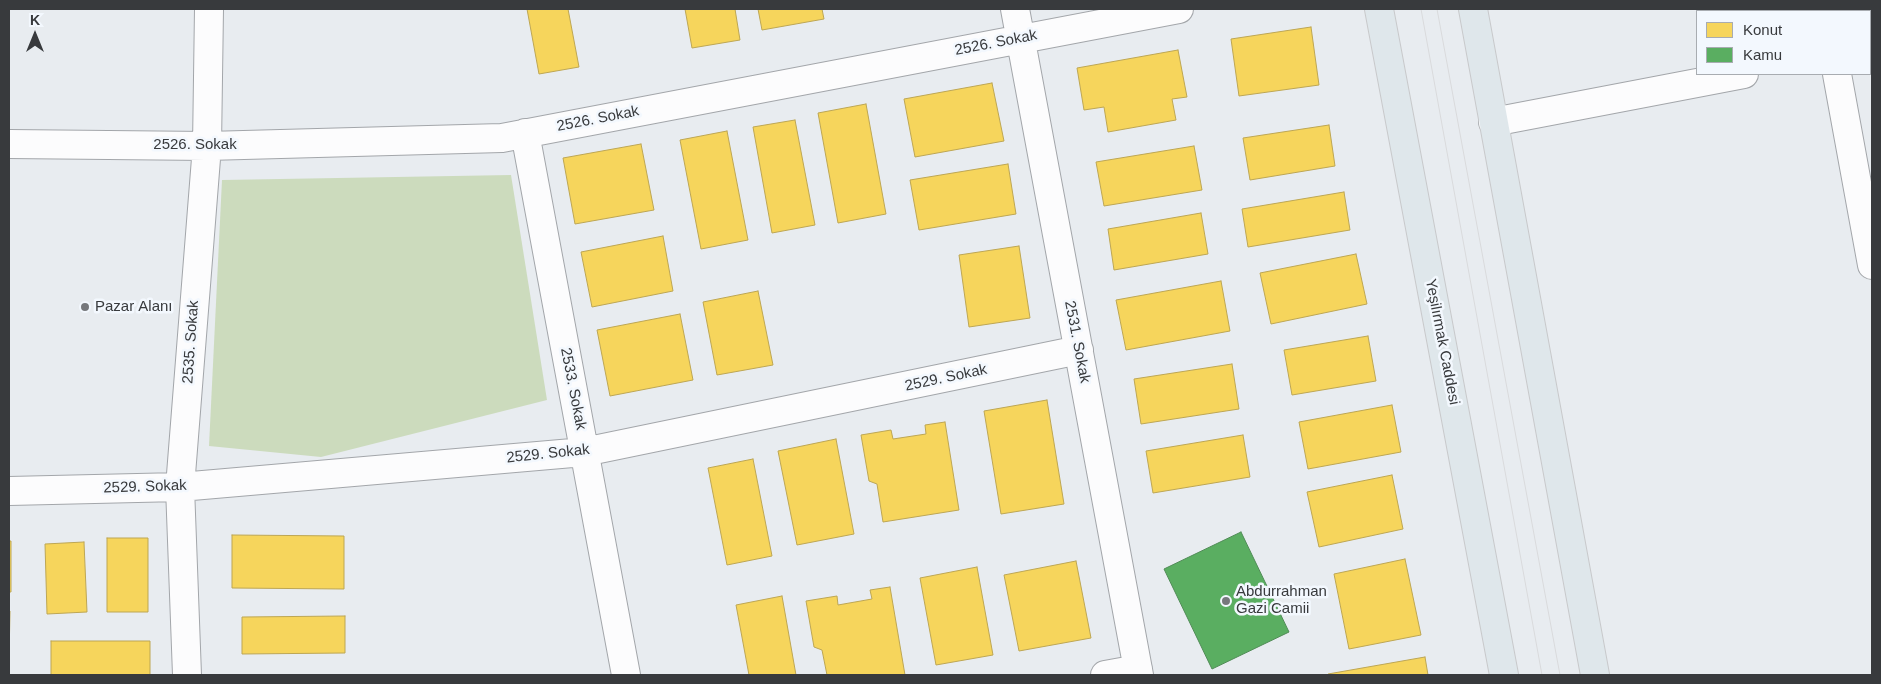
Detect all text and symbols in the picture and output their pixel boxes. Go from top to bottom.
north arrow [10,10,60,60]
legend [1696,10,1871,75]
text: K [30,12,40,28]
text: Konut [1743,21,1782,38]
street label: 2526. Sokak [953,26,1039,60]
text: Kamu [1743,46,1782,63]
street label: 2526. Sokak [555,102,641,136]
street label: 2526. Sokak [153,136,237,154]
street label: Yeşilırmak Caddesi [1421,278,1463,406]
place label: Pazar Alanı [95,298,173,316]
street label: 2531. Sokak [1060,299,1094,385]
street label: 2535. Sokak [179,300,203,384]
marker: Pazar Alanı [79,301,91,313]
street label: 2533. Sokak [556,346,590,432]
street label: 2529. Sokak [903,361,989,395]
street label: 2529. Sokak [506,441,590,467]
street label: 2529. Sokak [103,477,187,497]
place label: Abdurrahman Gazi Camii [1236,583,1327,618]
marker: Abdurrahman Gazi Camii [1220,595,1232,607]

